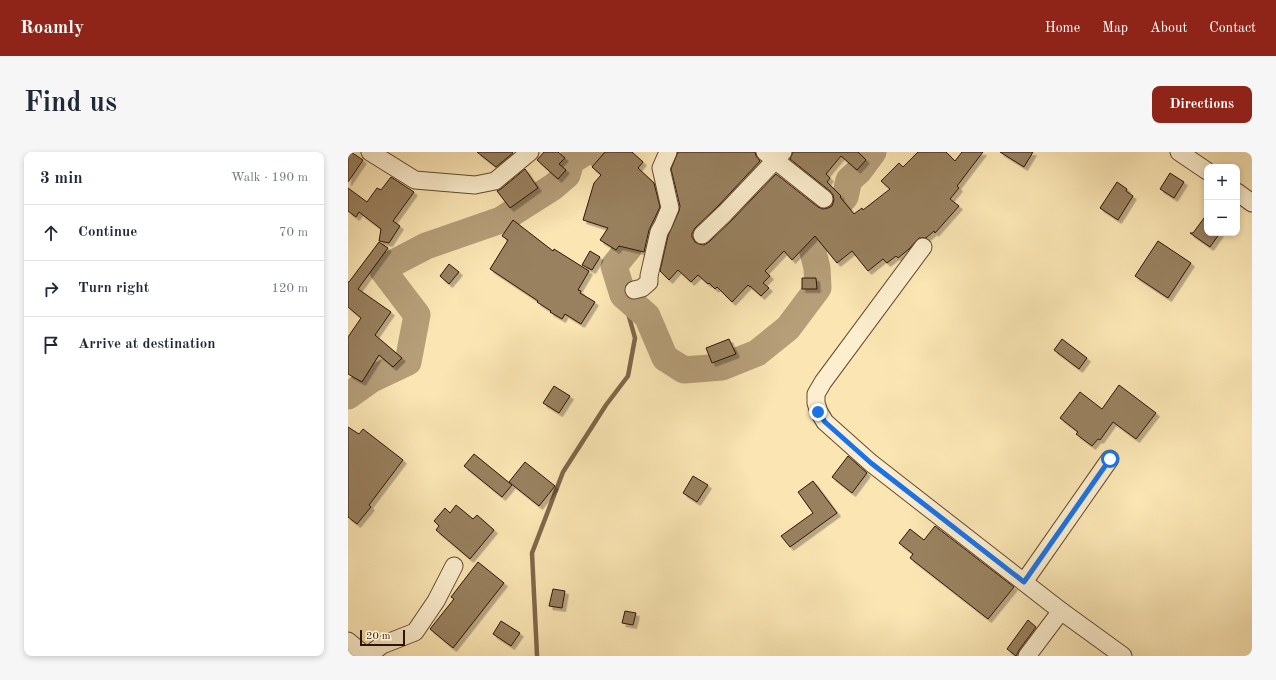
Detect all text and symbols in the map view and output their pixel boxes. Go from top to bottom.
text: Roamly [20,19,84,38]
text: Home [1045,21,1080,35]
text: Map [1102,21,1128,35]
text: About [1150,21,1187,35]
text: Contact [1209,21,1256,35]
button: Directions [1152,86,1252,123]
text: Find us [24,90,117,118]
map controls [1204,164,1240,236]
button: + [1204,164,1240,200]
text: 3 min [40,170,83,187]
text: Walk · 190 m [231,171,308,184]
button: − [1204,200,1240,236]
icon: ahead [40,222,62,244]
text: Continue [78,225,137,240]
text: 70 m [279,226,308,239]
icon: right [40,278,62,300]
text: Turn right [78,281,149,296]
text: 120 m [271,282,308,295]
icon: arrive [40,334,62,356]
text: Arrive at destination [78,337,216,352]
route end [809,403,827,421]
route start [1101,450,1119,468]
scale bar [360,628,405,647]
text: 20 m [366,631,391,642]

